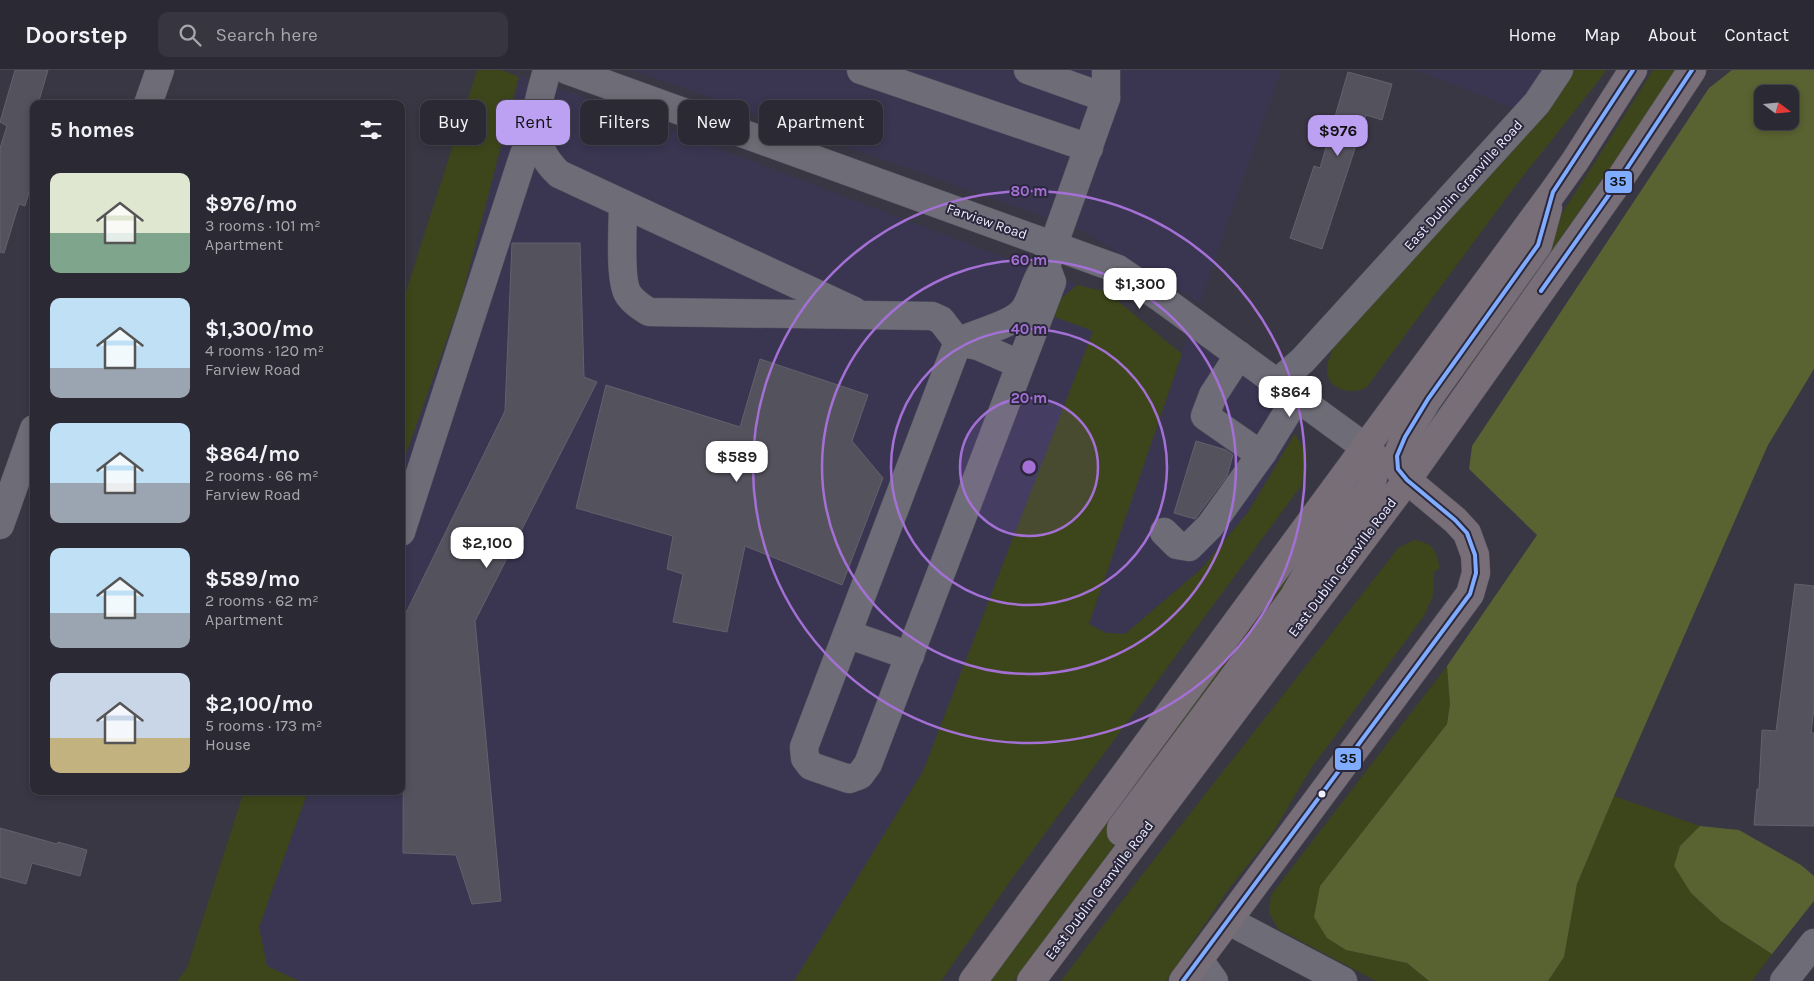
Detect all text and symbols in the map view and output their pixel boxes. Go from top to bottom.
search box [158,12,508,57]
text: Doorstep [25,21,128,49]
icon: search [176,21,204,49]
text: Search here [216,24,318,46]
text: Home [1508,24,1556,46]
text: Map [1584,24,1620,46]
text: About [1648,24,1697,46]
text: Contact [1725,24,1789,46]
north arrow [1754,85,1799,130]
map controls [1754,85,1799,130]
chip: Buy [420,100,486,145]
chip: Rent [496,100,570,145]
chip: Filters [580,100,668,145]
chip: New [678,100,749,145]
chip: Apartment [759,100,883,145]
pin: $976 [1308,114,1368,157]
icon: filters [357,116,385,144]
street label: East Dublin Granville Road [1400,117,1526,254]
text: 5 homes [50,118,135,142]
text: $976 [1319,121,1357,140]
line badge: 35 [1604,170,1633,194]
text: 35 [1610,173,1626,190]
text: 80 m [1010,182,1048,200]
text: $976/mo [205,192,297,216]
icon: home [90,193,150,253]
street label: Farview Road [944,200,1029,243]
text: 3 rooms · 101 m² [205,216,321,235]
text: Apartment [205,235,283,254]
text: 60 m [1011,251,1047,269]
pin: $1,300 [1099,268,1181,310]
text: $1,300 [1115,274,1165,293]
text: $1,300/mo [205,317,314,341]
icon: home [90,318,150,378]
text: 40 m [1011,320,1047,338]
text: 4 rooms · 120 m² [205,341,324,360]
text: Farview Road [205,360,301,379]
pin: $864 [1260,376,1320,418]
text: $864 [1270,382,1310,401]
text: 20 m [1011,389,1047,407]
pin: $589 [707,440,767,483]
text: $864/mo [205,442,300,466]
icon: home [90,443,150,503]
text: $589 [717,447,757,466]
centre of rings [1020,458,1038,476]
text: 2 rooms · 66 m² [205,466,319,485]
text: Farview Road [205,485,301,504]
street label: East Dublin Granville Road [1285,495,1400,640]
pin: $2,100 [446,526,528,569]
text: $2,100 [462,533,512,552]
text: $589/mo [205,567,300,591]
icon: home [90,568,150,628]
text: 2 rooms · 62 m² [205,591,319,610]
text: Apartment [205,610,283,629]
text: $2,100/mo [205,692,313,716]
icon: home [90,693,150,753]
text: 5 rooms · 173 m² [205,716,322,735]
text: House [205,735,251,754]
line badge: 35 [1334,747,1362,771]
text: 35 [1340,750,1356,767]
unlabelled marker [1317,789,1327,799]
street label: East Dublin Granville Road [1042,818,1157,963]

